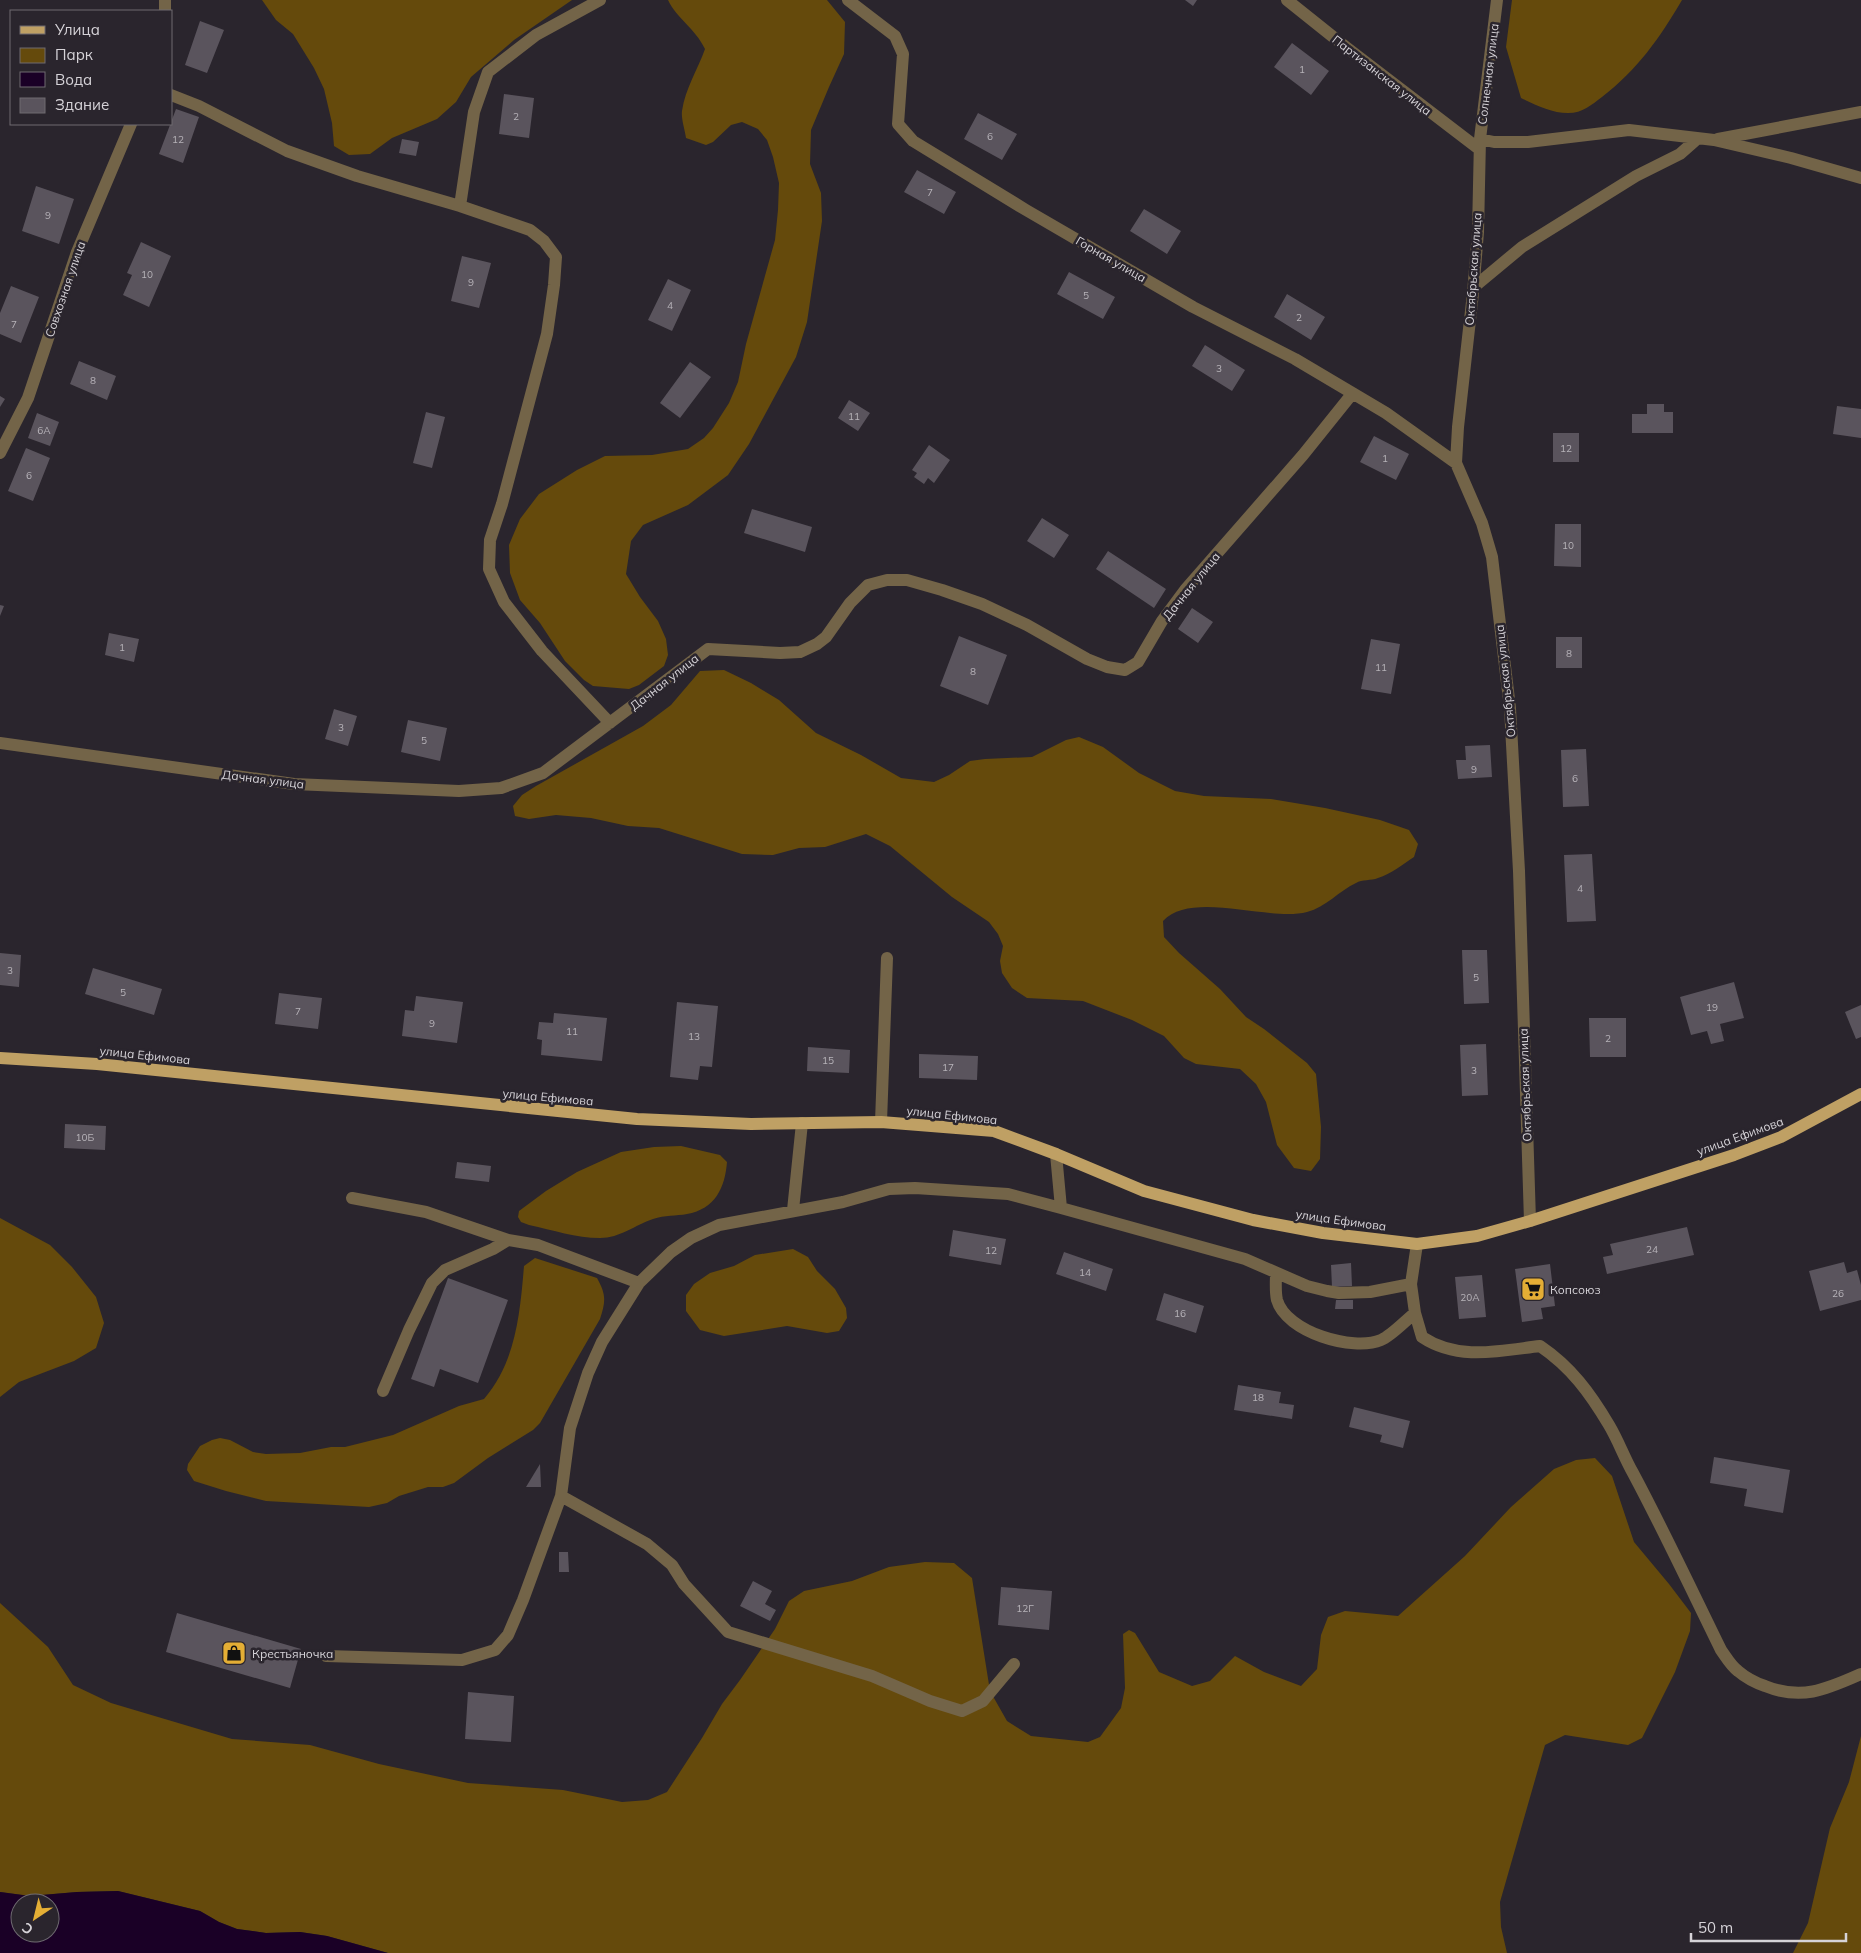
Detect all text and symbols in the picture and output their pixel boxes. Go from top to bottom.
legend [10,10,172,125]
text: Улица [54,20,100,39]
street label: Солнечная улица [1474,23,1502,125]
street label: Партизанская улица [1329,32,1435,118]
text: Парк [55,45,94,64]
house number: 1 [1299,63,1305,76]
text: Вода [55,70,92,89]
text: Здание [55,95,109,114]
house number: 2 [513,110,519,123]
house number: 6 [987,130,993,143]
house number: 12 [172,133,184,146]
house number: 7 [927,186,933,199]
house number: 9 [45,209,51,222]
street label: Октябрьская улица [1462,212,1484,326]
street label: Горная улица [1073,233,1149,285]
street label: Совхозная улица [42,239,88,339]
house number: 10 [141,268,153,281]
house number: 9 [468,276,474,289]
house number: 5 [1083,289,1089,302]
house number: 4 [667,299,673,312]
house number: 2 [1296,311,1302,324]
house number: 7 [11,318,17,331]
house number: 3 [1216,362,1222,375]
house number: 8 [90,374,96,387]
house number: 11 [848,410,860,423]
house number: 6А [37,424,51,437]
house number: 12 [1560,442,1572,455]
house number: 1 [1382,452,1388,465]
house number: 6 [26,469,32,482]
house number: 10 [1562,539,1574,552]
street label: Дачная улица [1159,549,1223,623]
street label: Октябрьская улица [1492,624,1518,738]
house number: 1 [119,641,125,654]
house number: 8 [1566,647,1572,660]
street label: Дачная улица [627,651,701,713]
house number: 11 [1375,661,1387,674]
house number: 8 [970,665,976,678]
house number: 3 [338,721,344,734]
house number: 5 [421,734,427,747]
house number: 9 [1471,763,1477,776]
street label: Дачная улица [221,767,305,791]
house number: 6 [1572,772,1578,785]
house number: 4 [1577,882,1583,895]
house number: 3 [7,964,13,977]
house number: 5 [1473,971,1479,984]
house number: 5 [120,986,126,999]
house number: 19 [1706,1001,1718,1014]
house number: 7 [295,1005,301,1018]
house number: 9 [429,1017,435,1030]
house number: 11 [566,1025,578,1038]
street label: Октябрьская улица [1516,1028,1534,1142]
house number: 13 [688,1030,700,1043]
house number: 2 [1605,1032,1611,1045]
street label: улица Ефимова [99,1043,191,1067]
house number: 15 [822,1054,834,1067]
house number: 17 [942,1061,954,1074]
house number: 3 [1471,1064,1477,1077]
street label: улица Ефимова [502,1086,594,1108]
street label: улица Ефимова [906,1103,998,1127]
street label: улица Ефимова [1695,1113,1785,1159]
house number: 10Б [76,1131,95,1144]
street label: улица Ефимова [1295,1206,1387,1234]
house number: 24 [1646,1243,1658,1256]
house number: 12 [985,1244,997,1257]
house number: 14 [1079,1266,1091,1279]
supermarket icon: Копсоюз [1520,1276,1546,1302]
place label: Копсоюз [1550,1282,1601,1297]
house number: 26 [1832,1287,1844,1300]
house number: 20А [1460,1291,1480,1304]
house number: 16 [1174,1307,1186,1320]
house number: 18 [1252,1391,1264,1404]
house number: 12Г [1016,1602,1034,1615]
shop icon: Крестьяночка [221,1640,247,1666]
place label: Крестьяночка [252,1646,333,1661]
north arrow [10,1893,60,1943]
scale bar [1691,1910,1846,1942]
text: 50 m [1698,1918,1733,1937]
text: С [18,1919,37,1939]

